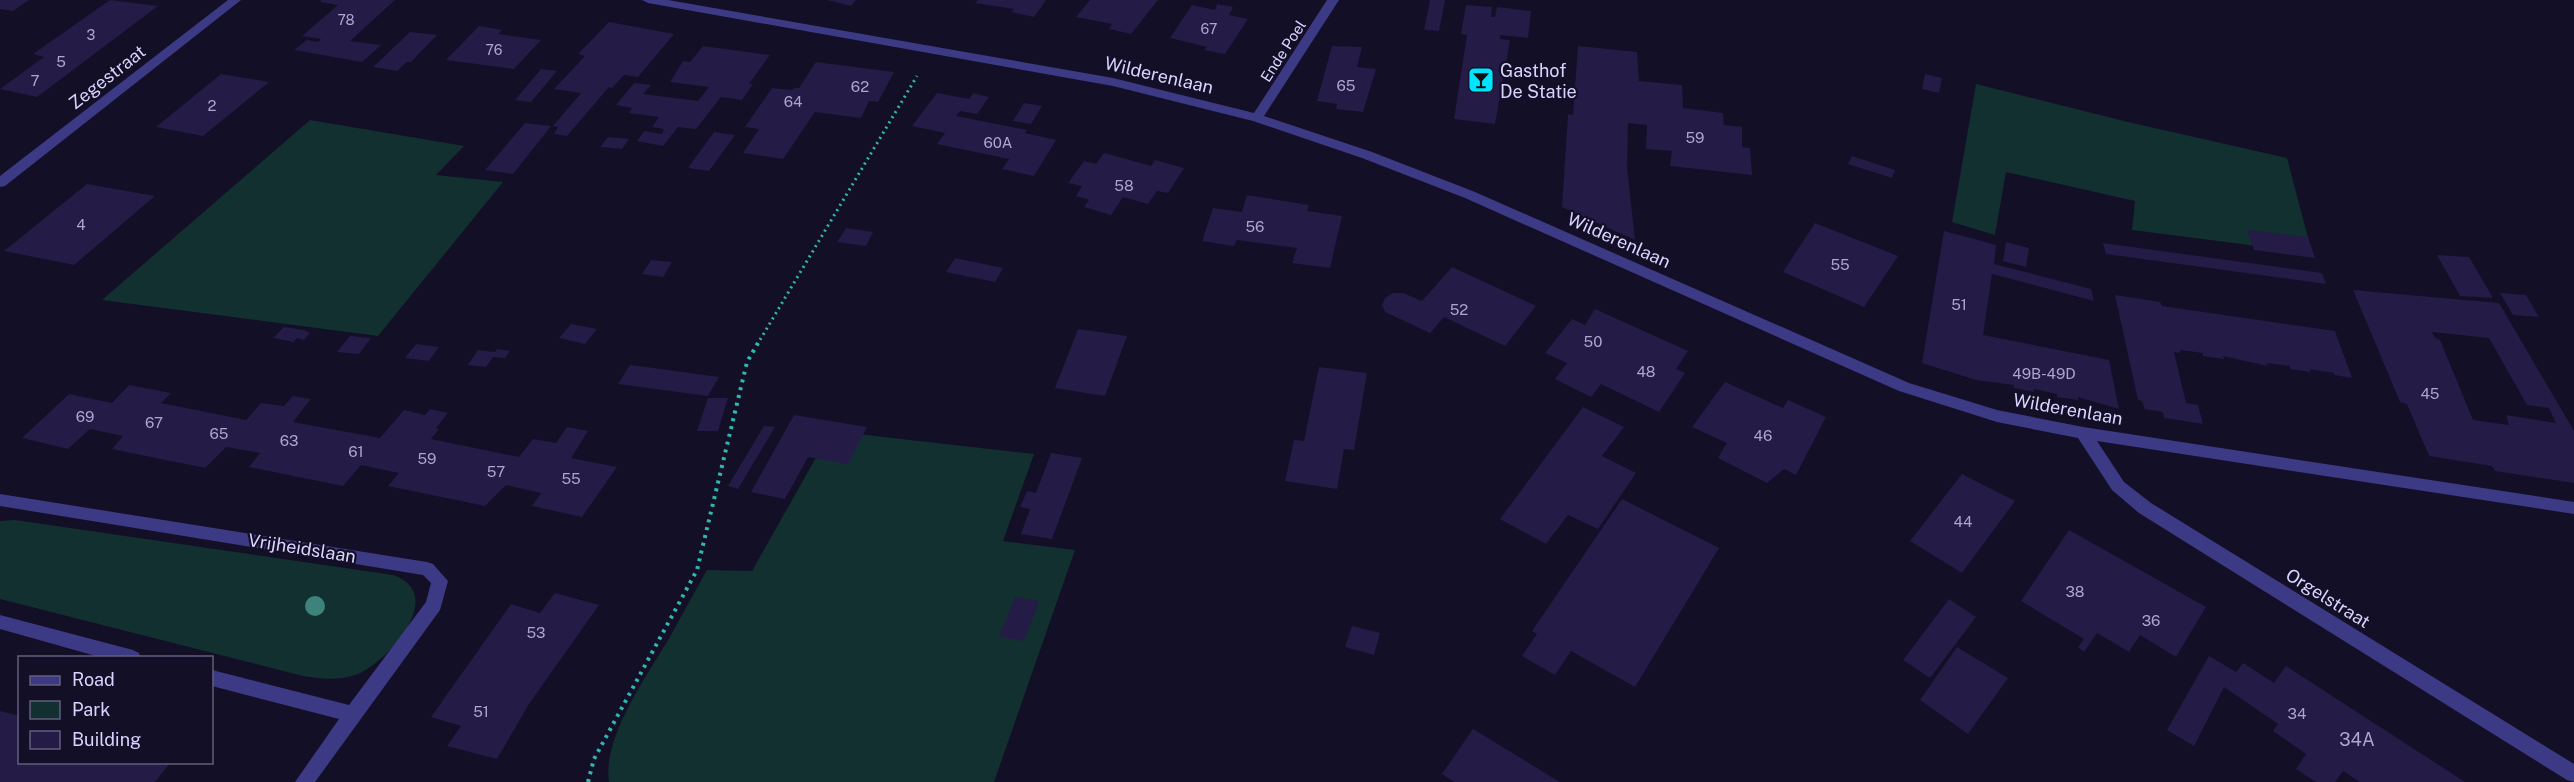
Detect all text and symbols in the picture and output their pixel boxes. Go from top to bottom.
house number: 78 [337,12,355,28]
street label: Ende Poel [1257,17,1309,85]
house number: 67 [1201,21,1217,37]
house number: 3 [87,27,96,43]
street label: Zegestraat [64,41,150,113]
house number: 76 [486,42,503,58]
street label: Wilderenlaan [1103,52,1215,98]
house number: 5 [56,53,66,70]
place label: Gasthof De Statie [1500,60,1577,102]
bar icon: Gasthof De Statie [1466,65,1496,95]
house number: 7 [30,72,40,89]
house number: 65 [1337,77,1355,94]
house number: 62 [851,78,869,95]
house number: 64 [784,93,802,110]
house number: 2 [208,97,217,114]
house number: 59 [1686,129,1704,146]
house number: 60A [983,134,1013,151]
house number: 58 [1114,177,1134,194]
street label: Wilderenlaan [1564,208,1674,272]
house number: 4 [76,216,86,233]
house number: 56 [1246,218,1264,235]
house number: 55 [1830,256,1850,273]
house number: 51 [1951,296,1967,313]
house number: 52 [1450,301,1468,318]
house number: 50 [1584,333,1602,350]
house number: 48 [1636,363,1656,380]
house number: 49B-49D [2012,365,2076,382]
house number: 45 [2421,385,2439,402]
street label: Wilderenlaan [2012,389,2124,429]
house number: 69 [76,408,94,425]
house number: 67 [145,414,163,431]
house number: 65 [210,425,228,442]
house number: 46 [1754,427,1772,444]
house number: 63 [280,432,298,449]
house number: 61 [348,443,364,460]
house number: 59 [418,450,436,467]
house number: 57 [487,463,505,480]
house number: 55 [561,470,581,487]
house number: 44 [1954,513,1972,530]
street label: Vrijheidslaan [247,529,357,567]
street label: Orgelstraat [2282,564,2374,632]
house number: 38 [2065,583,2085,600]
house number: 36 [2142,612,2160,629]
house number: 53 [526,624,546,641]
legend [18,656,213,764]
text: Road [72,669,115,690]
text: Park [72,699,110,720]
house number: 51 [473,703,489,720]
house number: 34 [2288,705,2306,722]
text: Building [72,729,141,750]
house number: 34A [2339,729,2375,750]

